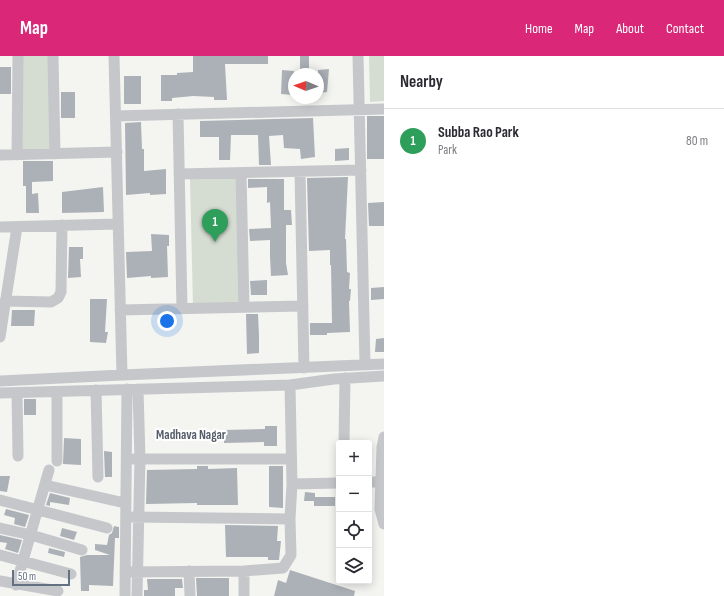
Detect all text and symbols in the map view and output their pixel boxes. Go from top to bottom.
text: Map [20,17,48,40]
text: Home [525,20,553,37]
text: Map [575,20,594,37]
text: About [616,20,644,37]
text: Contact [666,20,704,37]
north arrow [288,68,324,104]
text: Nearby [400,72,443,92]
text: Subba Rao Park [438,123,519,142]
text: 1 [410,133,416,149]
text: 80 m [686,133,708,149]
text: Park [438,142,457,158]
pin: 1 [202,209,228,242]
your location [157,311,177,331]
district label: Madhava Nagar [156,427,226,443]
map controls [336,440,372,584]
button: + [336,440,372,476]
button: − [336,476,372,512]
button: locate [336,512,372,548]
button: layers [336,548,372,584]
scale bar [12,568,70,587]
text: 50 m [18,570,36,583]

